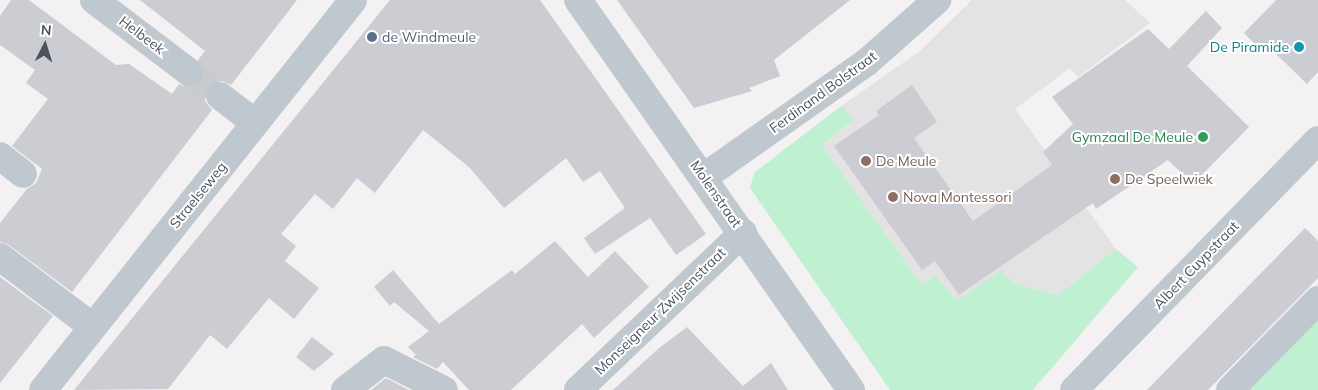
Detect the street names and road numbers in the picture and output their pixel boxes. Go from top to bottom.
street label: Helbeek [116,12,168,58]
street label: Ferdinand Bolstraat [766,48,880,136]
street label: Molenstraat [687,157,745,231]
street label: Straelseweg [166,158,230,232]
street label: Albert Cuypstraat [1150,218,1242,312]
street label: Monseigneur Zwijsenstraat [591,244,729,378]

